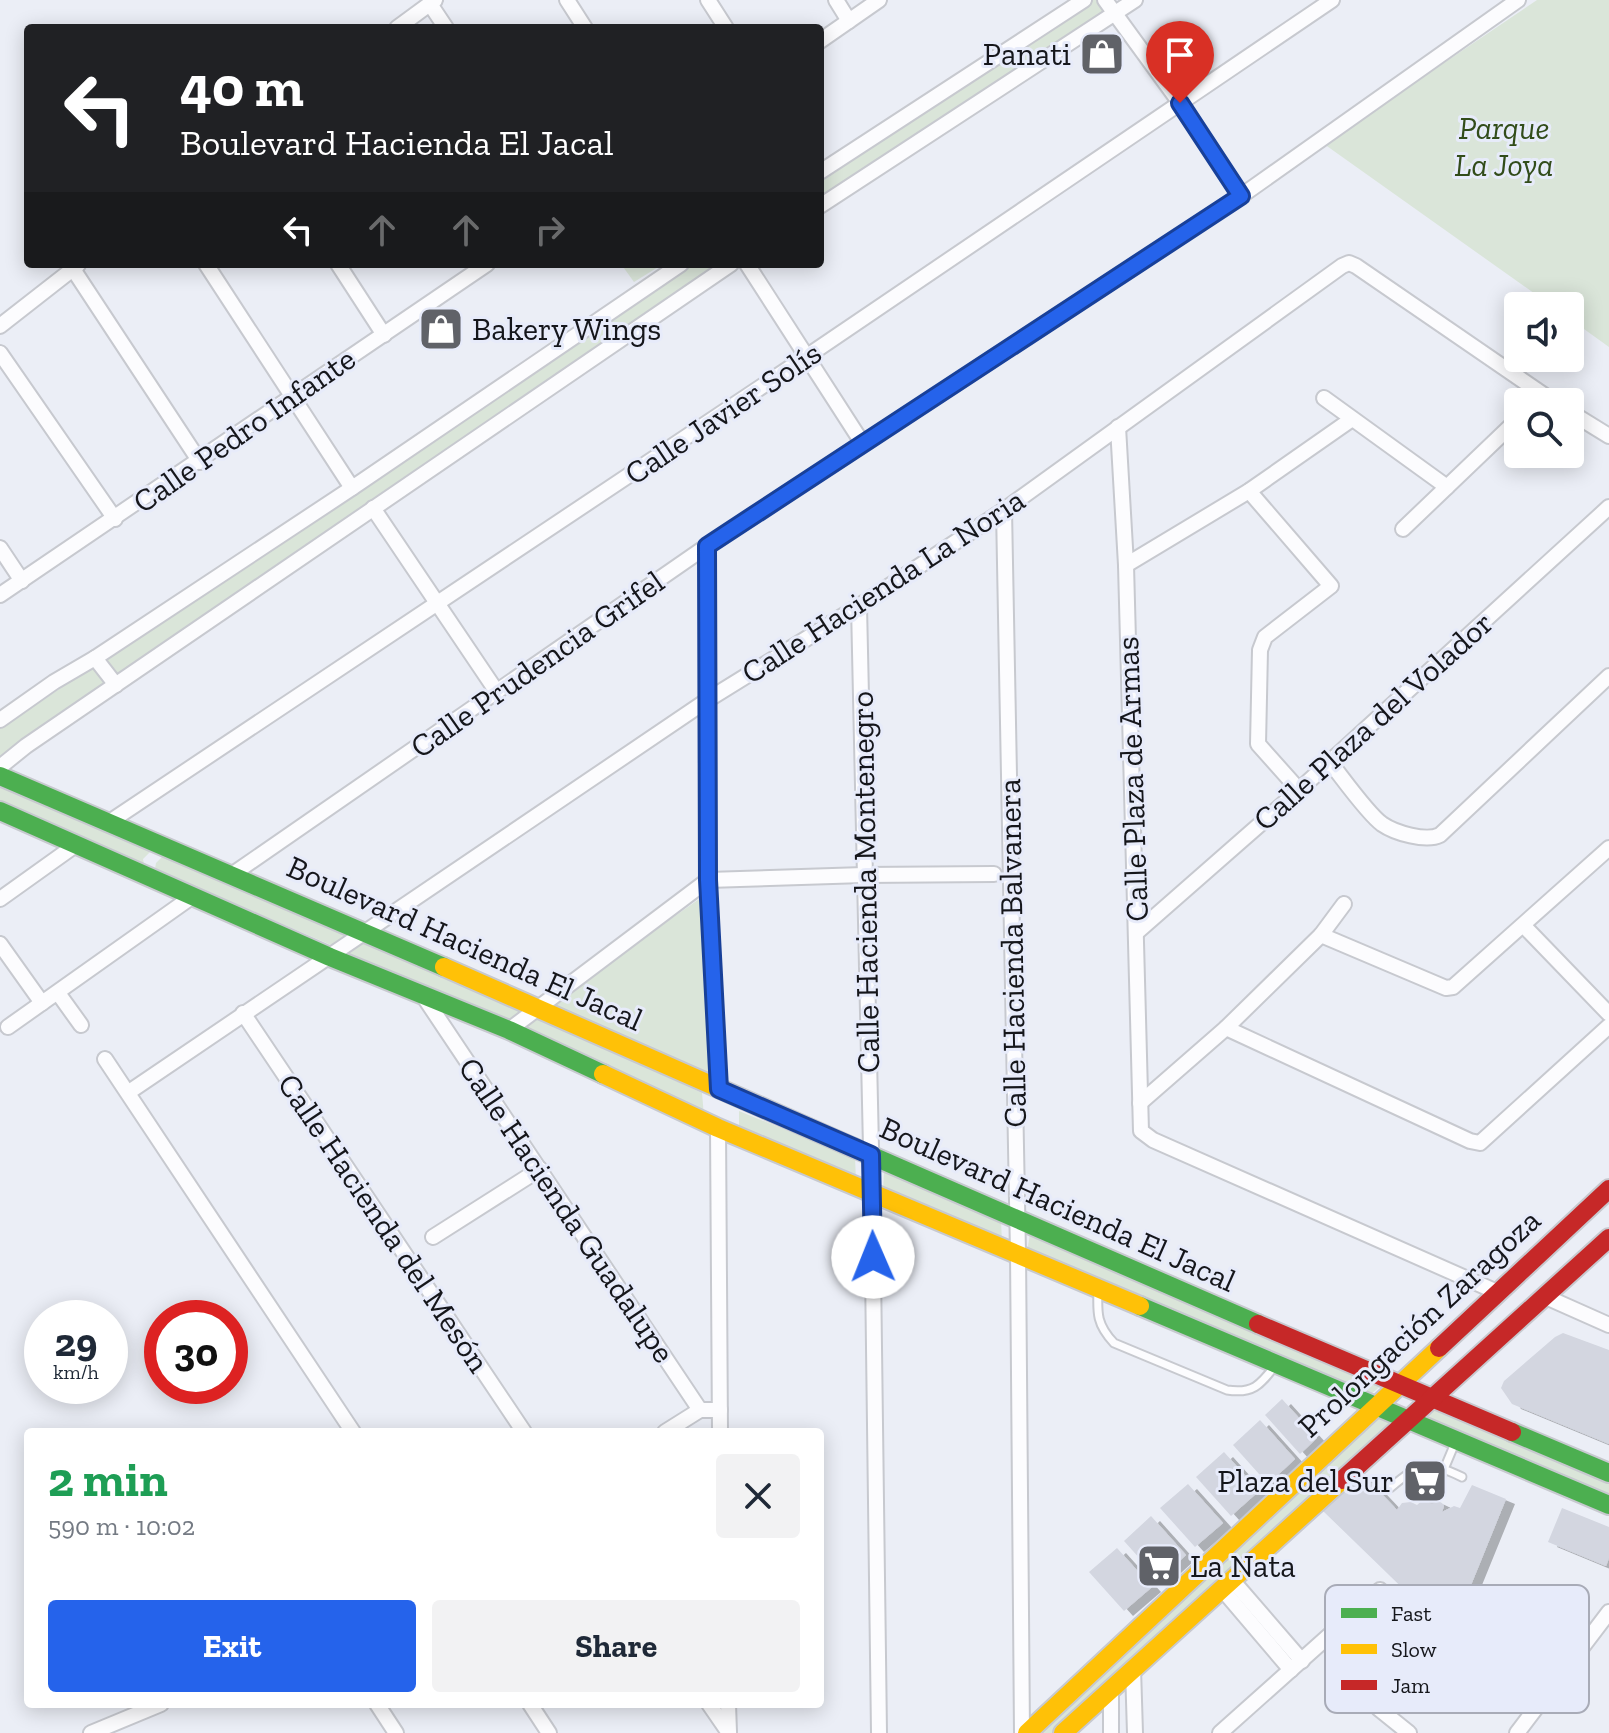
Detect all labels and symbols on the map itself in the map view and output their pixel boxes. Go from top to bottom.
pin [1146,21,1214,103]
shop icon: Panati [1078,30,1126,78]
place label: Panati [983,35,1071,73]
park label: Parque La Joya [1455,109,1553,184]
shop icon: Bakery Wings [417,305,465,353]
place label: Bakery Wings [472,310,661,348]
street label: Calle Javier Solís [618,333,828,493]
street label: Calle Pedro Infante [126,339,362,521]
street label: Calle Hacienda La Noria [734,480,1032,692]
street label: Calle Prudencia Grifel [403,562,671,766]
street label: Calle Plaza del Volador [1245,603,1501,839]
street label: Calle Plaza de Armas [1108,636,1156,922]
street label: Calle Hacienda Montenegro [843,691,887,1073]
street label: Calle Hacienda Balvanera [990,778,1034,1128]
street label: Boulevard Hacienda El Jacal [281,847,649,1039]
street label: Calle Hacienda Guadalupe [451,1050,683,1370]
street label: Calle Hacienda del Mesón [270,1067,498,1380]
street label: Boulevard Hacienda El Jacal [874,1108,1242,1300]
street label: Prolongación Zaragoza [1290,1201,1548,1445]
position arrow [831,1215,915,1299]
speed limit sign: 30 [144,1300,248,1404]
supermarket icon: Plaza del Sur [1401,1457,1449,1505]
place label: Plaza del Sur [1217,1462,1394,1500]
supermarket icon: La Nata [1135,1542,1183,1590]
place label: La Nata [1190,1547,1296,1585]
legend [1325,1585,1589,1713]
text: Fast [1391,1600,1432,1627]
text: Slow [1391,1636,1437,1663]
text: Jam [1391,1672,1430,1699]

